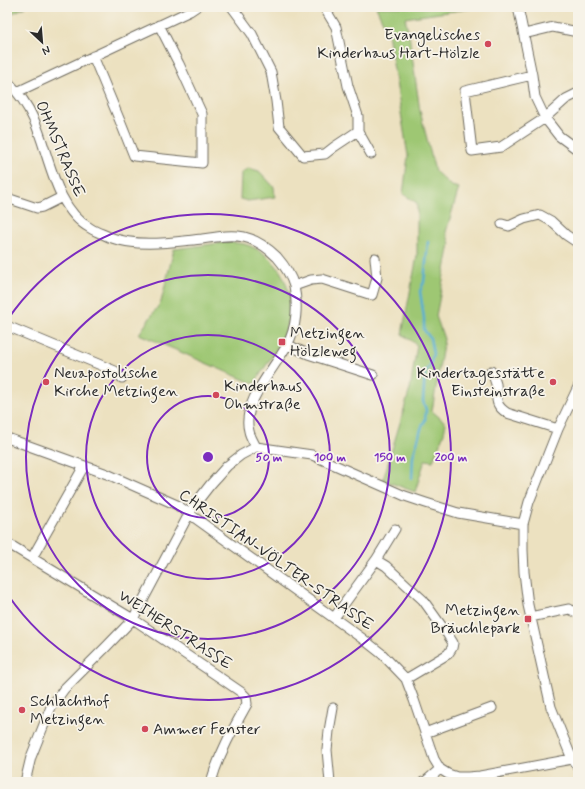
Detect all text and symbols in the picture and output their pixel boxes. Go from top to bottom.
north arrow [22,22,62,62]
place label: Evangelisches Kinderhaus Hart-Hölzle [317,25,480,64]
marker: Evangelisches Kinderhaus Hart-Hölzle [483,39,493,49]
text: N [40,42,52,58]
street label: OHMSTRASSE [30,98,90,200]
place label: Metzingen Hölzleweg [290,323,366,363]
marker: Metzingen Hölzleweg [277,337,287,347]
place label: Neuapostolische Kirche Metzingen [54,363,179,403]
place label: Kindertagesstätte Einsteinstraße [417,363,545,402]
place label: Kinderhaus Ohmstraße [224,376,302,415]
marker: Neuapostolische Kirche Metzingen [41,377,51,387]
marker: Kindertagesstätte Einsteinstraße [548,377,558,387]
marker: Kinderhaus Ohmstraße [211,390,221,400]
centre of rings [201,450,215,464]
text: 50 m [256,450,283,466]
text: 100 m [314,450,347,466]
text: 150 m [374,450,406,466]
text: 200 m [435,450,468,466]
street label: CHRISTIAN-VÖLTER-STRASSE [175,485,377,635]
street label: WEIHERSTRASSE [114,585,236,675]
place label: Metzingen Bräuchlepark [431,600,520,639]
marker: Metzingen Bräuchlepark [523,614,533,624]
place label: Schlachthof Metzingen [30,691,110,731]
marker: Schlachthof Metzingen [17,705,27,715]
place label: Ammer Fenster [153,719,261,740]
marker: Ammer Fenster [140,724,150,734]

